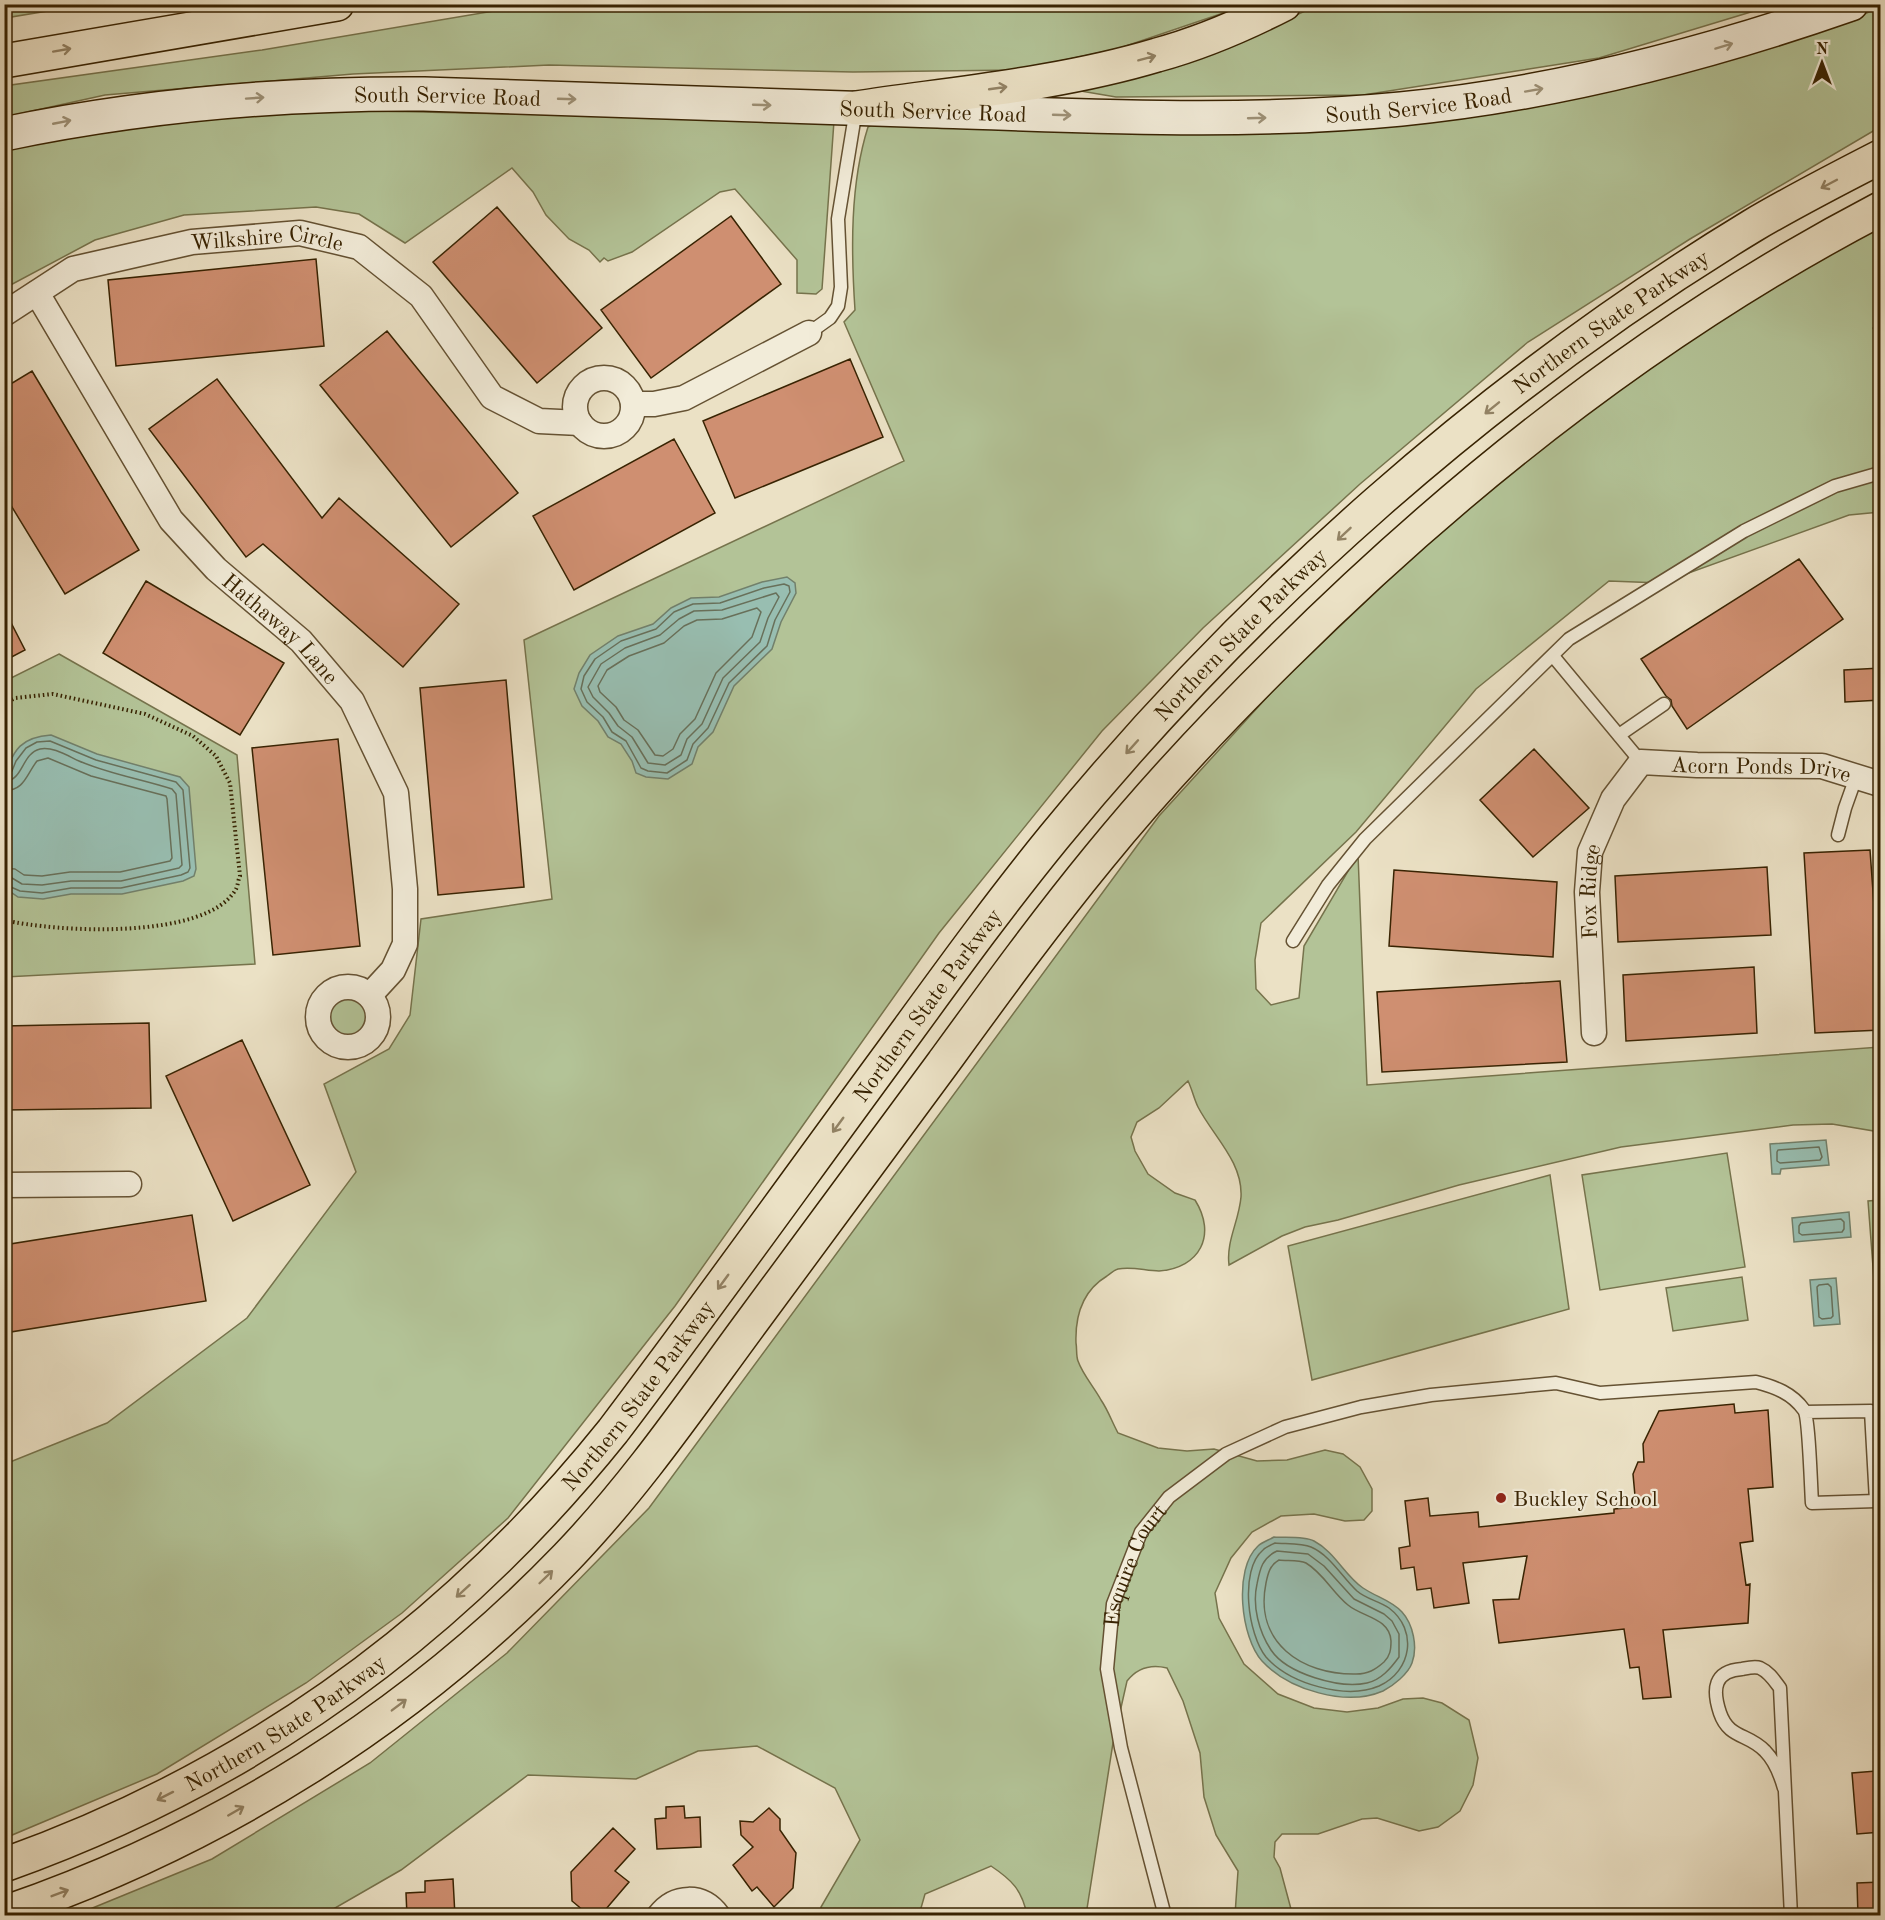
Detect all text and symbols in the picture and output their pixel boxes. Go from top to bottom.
north arrow [1792,33,1852,93]
one-way arrow [1714,40,1733,51]
text: N [1816,42,1829,58]
one-way arrow [52,45,71,56]
one-way arrow [1137,52,1156,63]
one-way arrow [987,82,1007,93]
one-way arrow [1524,84,1543,95]
street label: South Service Road [353,85,541,111]
street label: South Service Road [1325,85,1514,128]
one-way arrow [245,93,265,104]
one-way arrow [556,93,576,104]
one-way arrow [751,99,771,111]
street label: South Service Road [839,99,1027,127]
one-way arrow [1051,109,1071,121]
one-way arrow [1246,112,1266,124]
one-way arrow [52,116,71,127]
one-way arrow [1820,179,1838,190]
street label: Wilkshire Circle [190,224,345,256]
street label: Northern State Parkway [1510,247,1714,399]
one-way arrow [1484,401,1500,414]
one-way arrow [1336,527,1351,541]
street label: Northern State Parkway [1151,545,1332,726]
street label: Hathaway Lane [217,570,341,689]
one-way arrow [1125,739,1139,754]
street label: Acorn Ponds Drive [1670,755,1853,787]
street label: Fox Ridge [1578,840,1606,940]
street label: Northern State Parkway [850,905,1007,1107]
one-way arrow [832,1116,845,1132]
one-way arrow [717,1273,730,1289]
street label: Northern State Parkway [559,1297,719,1496]
place label: Buckley School [1513,1489,1658,1511]
marker: Buckley School [1494,1491,1508,1505]
street label: Esquire Court [1102,1501,1172,1628]
one-way arrow [539,1570,554,1584]
one-way arrow [456,1584,471,1598]
street label: Northern State Parkway [182,1651,391,1797]
one-way arrow [391,1699,407,1711]
one-way arrow [157,1791,175,1803]
one-way arrow [227,1805,244,1817]
one-way arrow [50,1887,68,1898]

